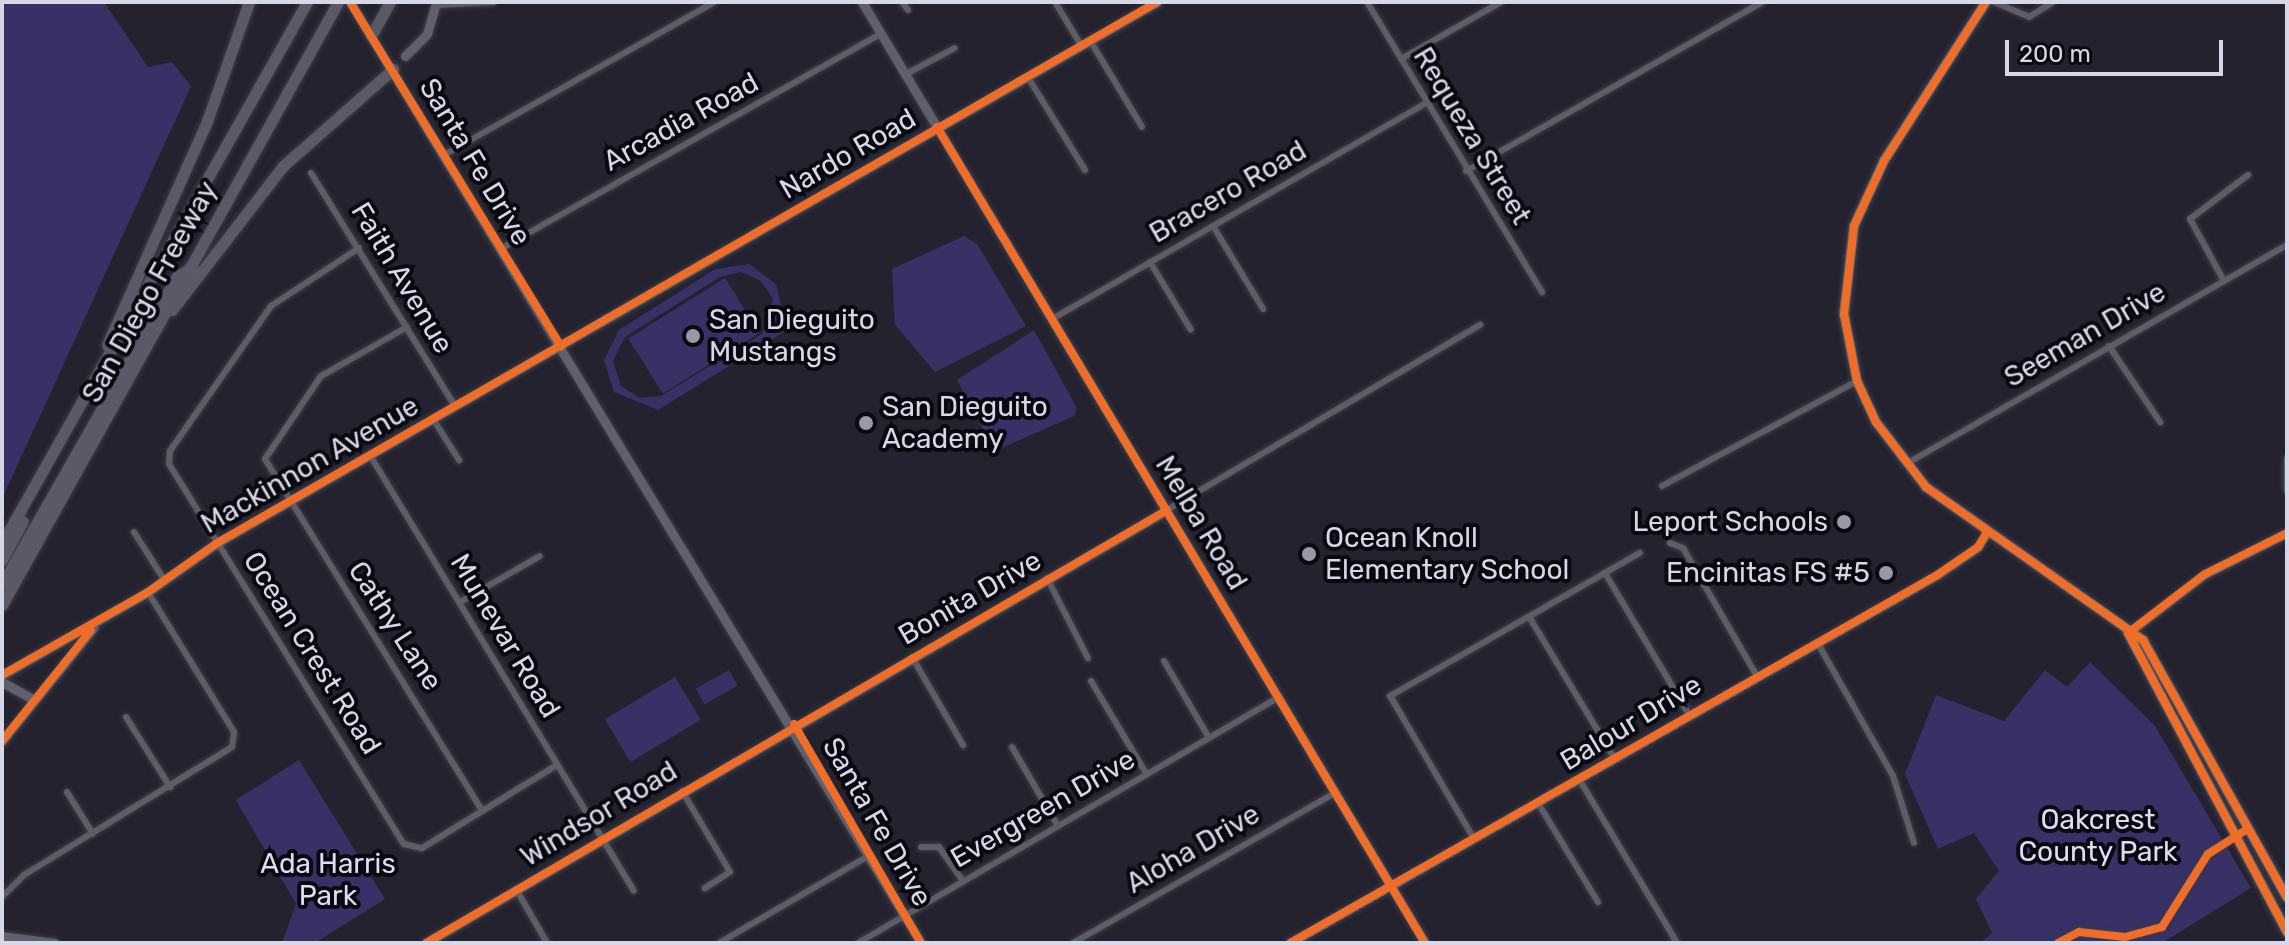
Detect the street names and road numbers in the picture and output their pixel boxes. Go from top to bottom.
street label: Requeza Street [1406,41,1538,231]
street label: Arcadia Road [598,66,764,178]
street label: Santa Fe Drive [412,72,538,252]
street label: Nardo Road [774,102,922,206]
street label: Bracero Road [1144,134,1312,250]
street label: San Diego Freeway [75,175,225,409]
street label: Faith Avenue [344,196,460,360]
street label: Seeman Drive [1999,275,2171,395]
street label: Mackinnon Avenue [195,389,425,541]
street label: Melba Road [1148,450,1254,596]
street label: Bonita Drive [893,544,1047,652]
street label: Ocean Crest Road [236,546,388,760]
street label: Munevar Road [443,548,567,724]
street label: Cathy Lane [341,555,449,697]
street label: Balour Drive [1554,668,1708,778]
street label: Santa Fe Drive [815,732,939,912]
street label: Evergreen Drive [945,743,1141,875]
street label: Windsor Road [514,754,684,874]
street label: Aloha Drive [1120,797,1266,901]

